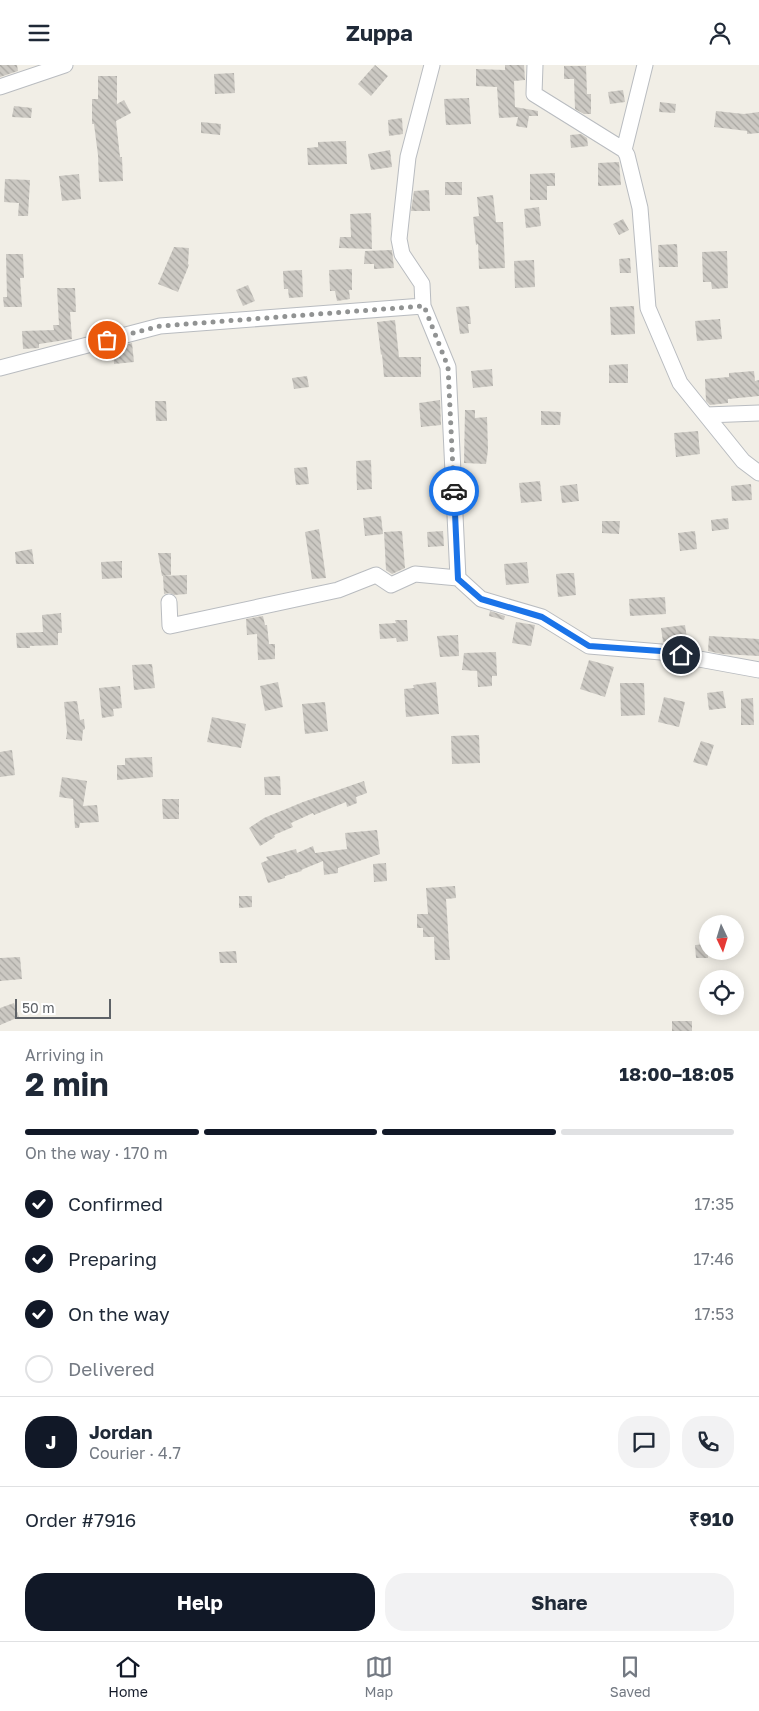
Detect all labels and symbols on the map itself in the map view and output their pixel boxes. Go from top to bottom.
pin [86,319,128,361]
courier [429,466,479,516]
pin [660,634,702,676]
north arrow [699,915,744,960]
scale bar [15,996,111,1019]

